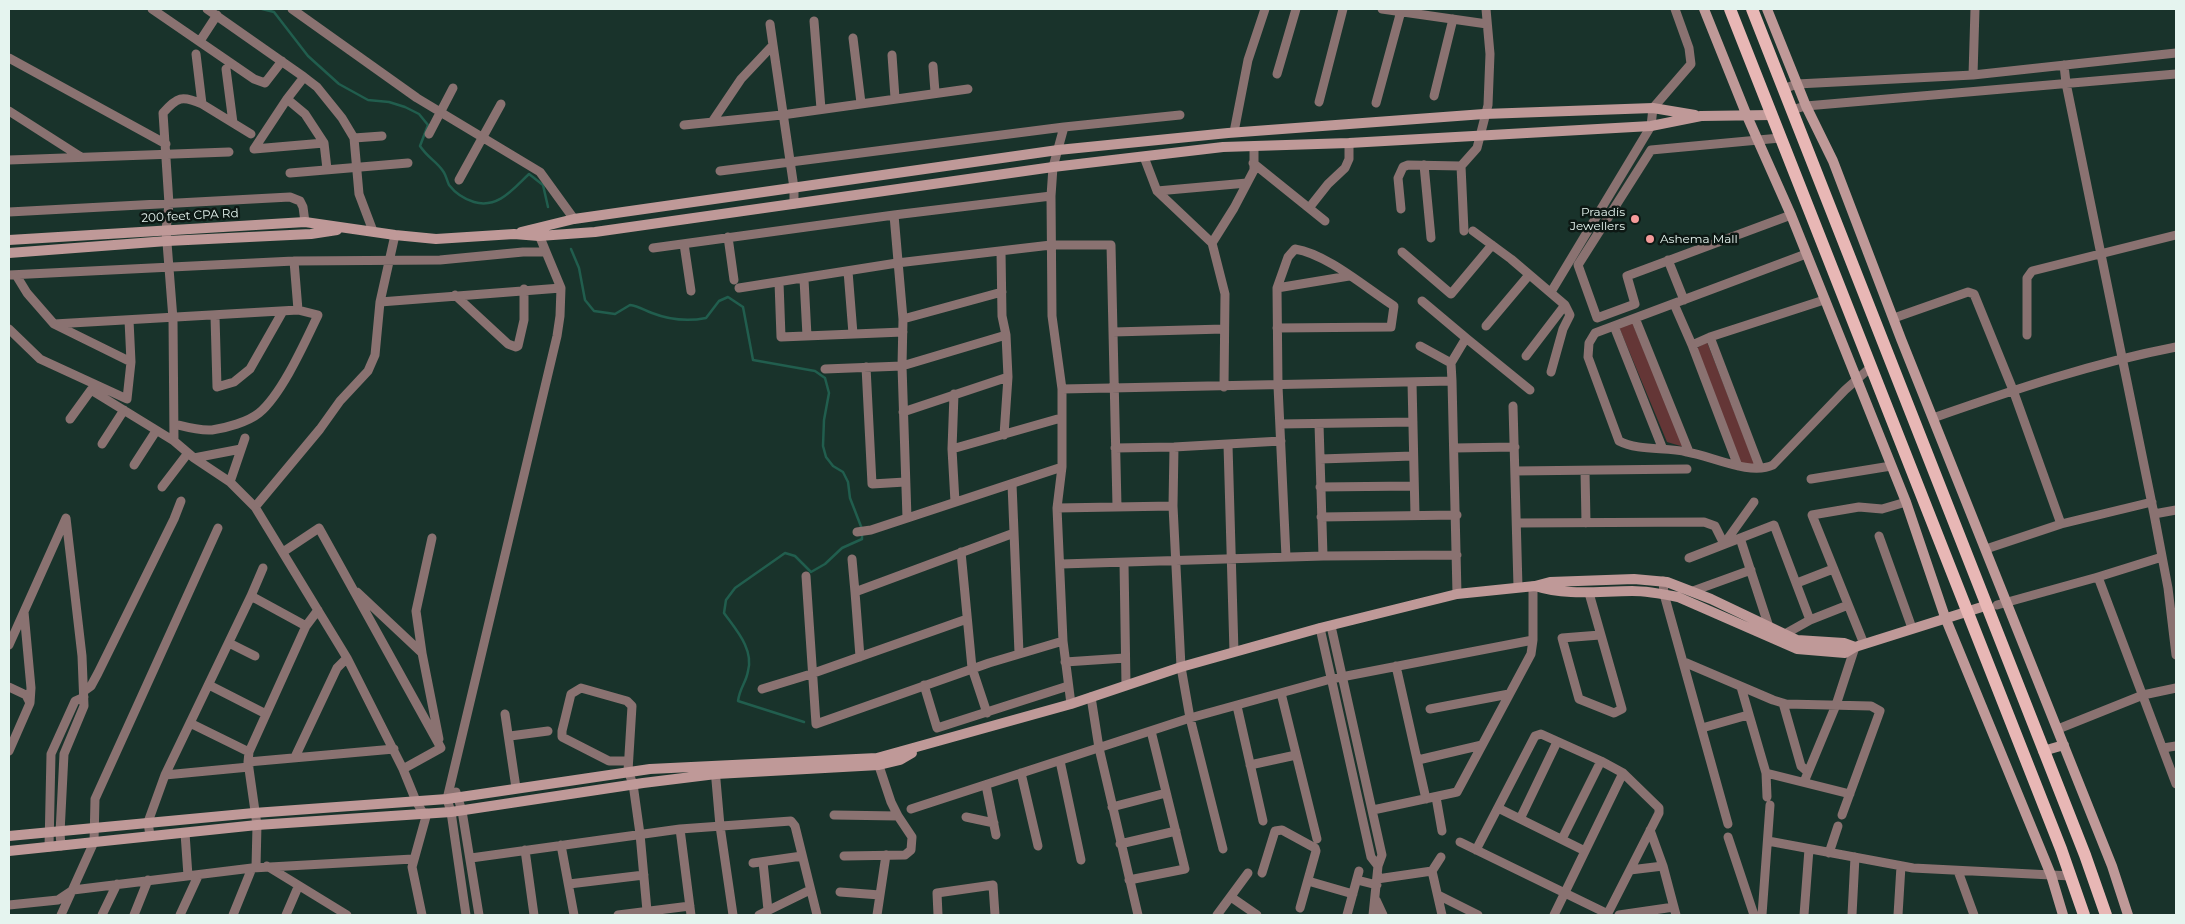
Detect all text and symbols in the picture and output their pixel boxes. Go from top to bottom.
place label: Praadis Jewellers [1570,205,1625,233]
street label: 200 feet CPA Rd [141,206,239,226]
marker: Praadis Jewellers [1629,213,1641,225]
place label: Ashema Mall [1660,232,1738,246]
marker: Ashema Mall [1644,233,1656,245]

